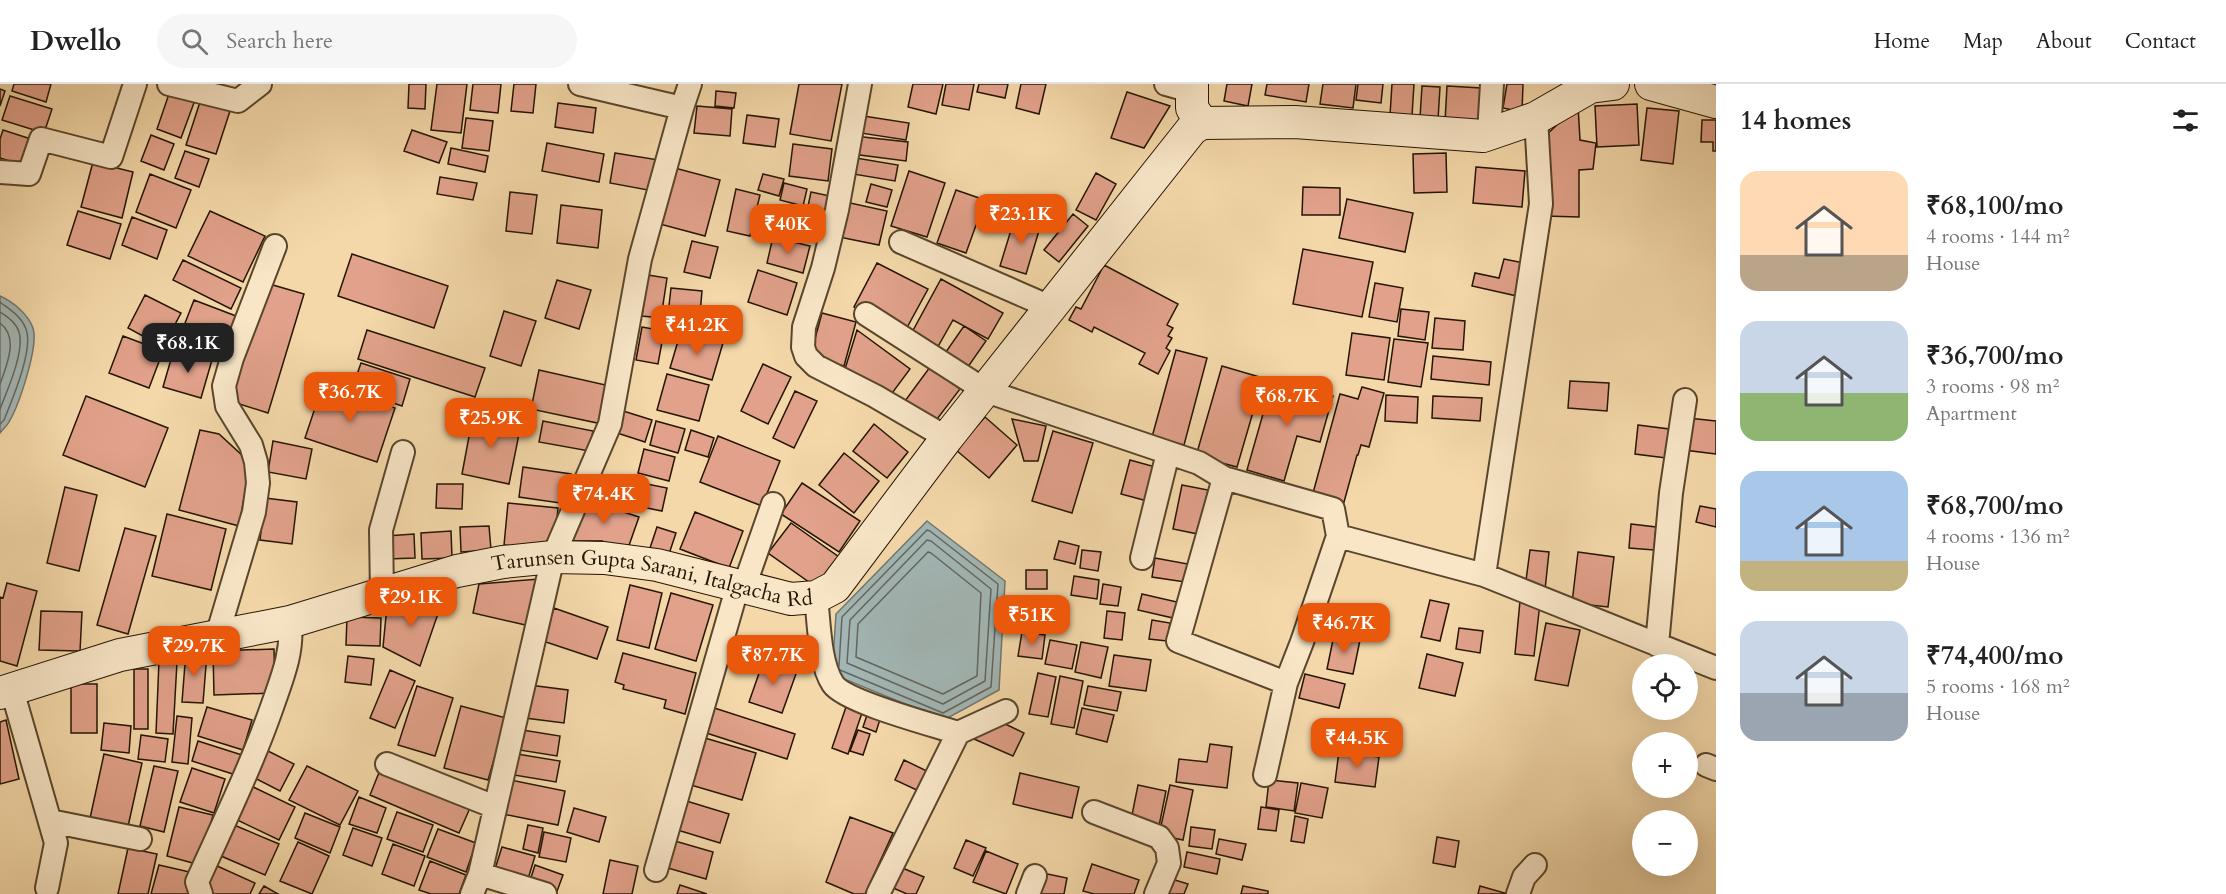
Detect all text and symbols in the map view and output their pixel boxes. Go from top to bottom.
search box [157,14,577,68]
text: Dwello [30,22,121,60]
icon: search [178,25,211,58]
text: Search here [226,26,333,56]
text: Home [1874,27,1930,56]
text: Map [1963,27,2003,56]
text: About [2036,27,2092,56]
text: Contact [2125,27,2196,56]
text: 14 homes [1740,103,1851,138]
icon: filters [2169,104,2202,137]
text: ₹68,100/mo [1926,188,2063,223]
pin: ₹23.1K [972,194,1070,245]
icon: home [1788,195,1860,267]
text: ₹23.1K [989,200,1053,227]
pin: ₹40K [752,204,824,255]
text: ₹40K [764,210,812,237]
text: 4 rooms · 144 m² [1926,223,2070,250]
text: House [1926,250,1980,277]
pin: ₹41.2K [648,305,746,356]
text: ₹41.2K [665,311,729,338]
pin: ₹68.1K [139,323,237,374]
text: ₹68.1K [156,329,220,356]
text: ₹36,700/mo [1926,338,2063,373]
icon: home [1788,345,1860,417]
pin: ₹36.7K [301,372,399,423]
text: 3 rooms · 98 m² [1926,373,2059,400]
pin: ₹68.7K [1238,376,1336,427]
text: ₹36.7K [318,378,382,405]
text: ₹68.7K [1255,382,1319,409]
pin: ₹25.9K [442,398,540,449]
text: Apartment [1926,400,2017,427]
text: ₹25.9K [459,404,523,431]
pin: ₹74.4K [555,474,653,525]
text: ₹74.4K [572,480,636,507]
text: ₹68,700/mo [1926,488,2063,523]
icon: home [1788,495,1860,567]
text: 4 rooms · 136 m² [1926,523,2070,550]
street label: Tarunsen Gupta Sarani, Italgacha Rd [489,543,814,614]
text: House [1926,550,1980,577]
pin: ₹29.1K [362,577,460,628]
text: ₹29.1K [379,583,443,610]
pin: ₹51K [996,595,1068,646]
text: ₹51K [1008,601,1056,628]
pin: ₹46.7K [1295,603,1393,654]
text: ₹46.7K [1312,609,1376,636]
pin: ₹29.7K [145,626,243,677]
text: ₹29.7K [162,632,226,659]
pin: ₹87.7K [724,635,822,686]
text: ₹74,400/mo [1926,638,2063,673]
text: ₹87.7K [741,641,805,668]
icon: home [1788,645,1860,717]
map controls [1632,654,1698,876]
button: locate [1632,654,1698,720]
text: 5 rooms · 168 m² [1926,673,2070,700]
text: House [1926,700,1980,727]
pin: ₹44.5K [1308,718,1406,769]
text: ₹44.5K [1325,724,1389,751]
button: + [1632,732,1698,798]
button: − [1632,810,1698,876]

